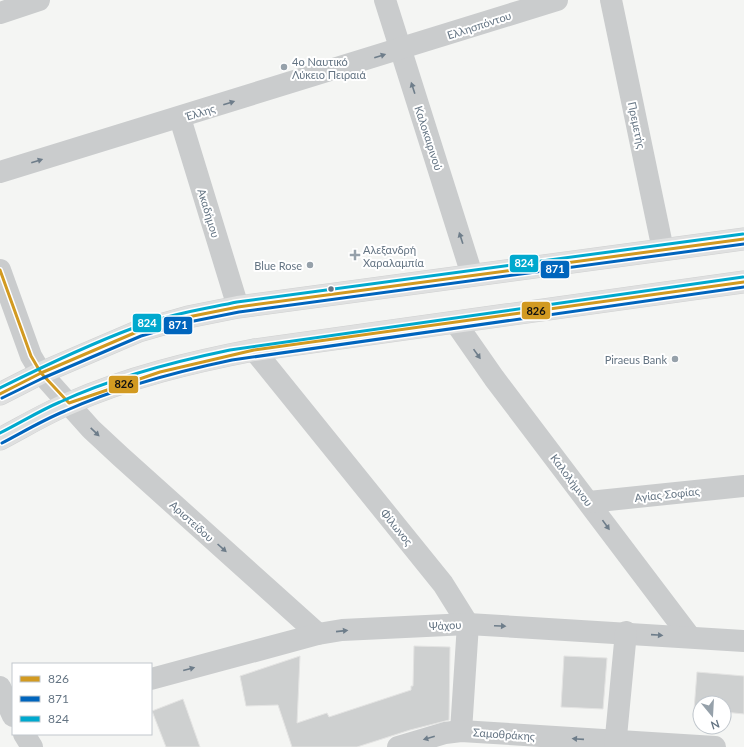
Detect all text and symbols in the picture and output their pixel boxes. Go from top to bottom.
street label: Ελλησπόντου [445,9,513,41]
one-way arrow [374,53,386,59]
place label: 4ο Ναυτικό Λύκειο Πειραιά [292,55,366,81]
marker: 4ο Ναυτικό Λύκειο Πειραιά [279,62,289,72]
one-way arrow [410,81,416,93]
one-way arrow [223,100,235,106]
street label: Πρεμετής [626,100,648,150]
street label: Έλλης [183,101,217,123]
street label: Καλοκαιρινού [412,104,446,172]
one-way arrow [32,158,44,164]
street label: Ακαδήμου [195,187,223,239]
one-way arrow [457,232,463,244]
place label: Αλεξανδρή Χαραλαμπία [363,243,425,269]
marker: Αλεξανδρή Χαραλαμπία [350,250,360,260]
line badge: 824 [509,254,539,273]
text: 824 [514,256,534,269]
place label: Blue Rose [254,259,302,272]
marker: Blue Rose [305,260,315,270]
line badge: 871 [540,260,570,279]
text: 871 [545,262,565,275]
unlabelled marker [326,284,336,294]
line badge: 826 [521,301,551,320]
text: 826 [526,304,546,317]
line badge: 824 [132,313,162,333]
text: 824 [137,316,157,329]
line badge: 871 [163,316,193,335]
text: 871 [168,318,188,331]
one-way arrow [473,349,481,359]
place label: Piraeus Bank [605,353,667,366]
marker: Piraeus Bank [670,354,680,364]
line badge: 826 [108,375,139,394]
text: 826 [114,377,134,390]
one-way arrow [90,427,100,437]
street label: Καλολήμνου [548,451,596,509]
street label: Αγίας Σοφίας [634,484,700,504]
street label: Αριστείδου [167,498,217,544]
street label: Φίλωνος [378,506,416,548]
one-way arrow [602,520,610,530]
one-way arrow [217,543,227,553]
street label: Ψάχου [428,618,462,632]
one-way arrow [494,622,506,629]
one-way arrow [336,628,348,634]
one-way arrow [651,631,663,638]
legend [12,663,152,735]
one-way arrow [183,666,195,672]
text: 826 [48,671,69,686]
text: 871 [48,691,69,706]
north arrow [692,695,732,735]
text: 824 [48,711,69,726]
text: N [709,717,721,732]
street label: Σαμοθράκης [473,725,535,743]
one-way arrow [423,735,435,741]
one-way arrow [572,736,584,743]

